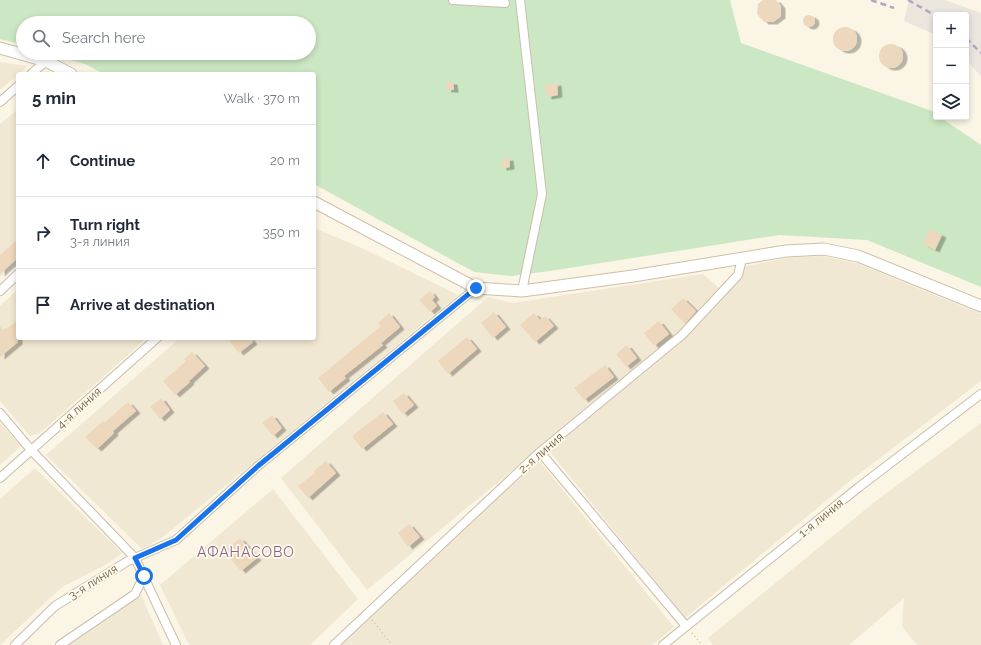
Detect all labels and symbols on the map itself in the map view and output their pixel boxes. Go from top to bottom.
route end [467,279,485,297]
street label: 4-я линия [54,384,104,432]
street label: 2-я линия [516,430,566,476]
street label: 1-я линия [796,496,846,540]
district label: АФАНАСОВО [197,544,295,560]
street label: 3-я линия [66,561,120,603]
route start [135,567,153,585]

